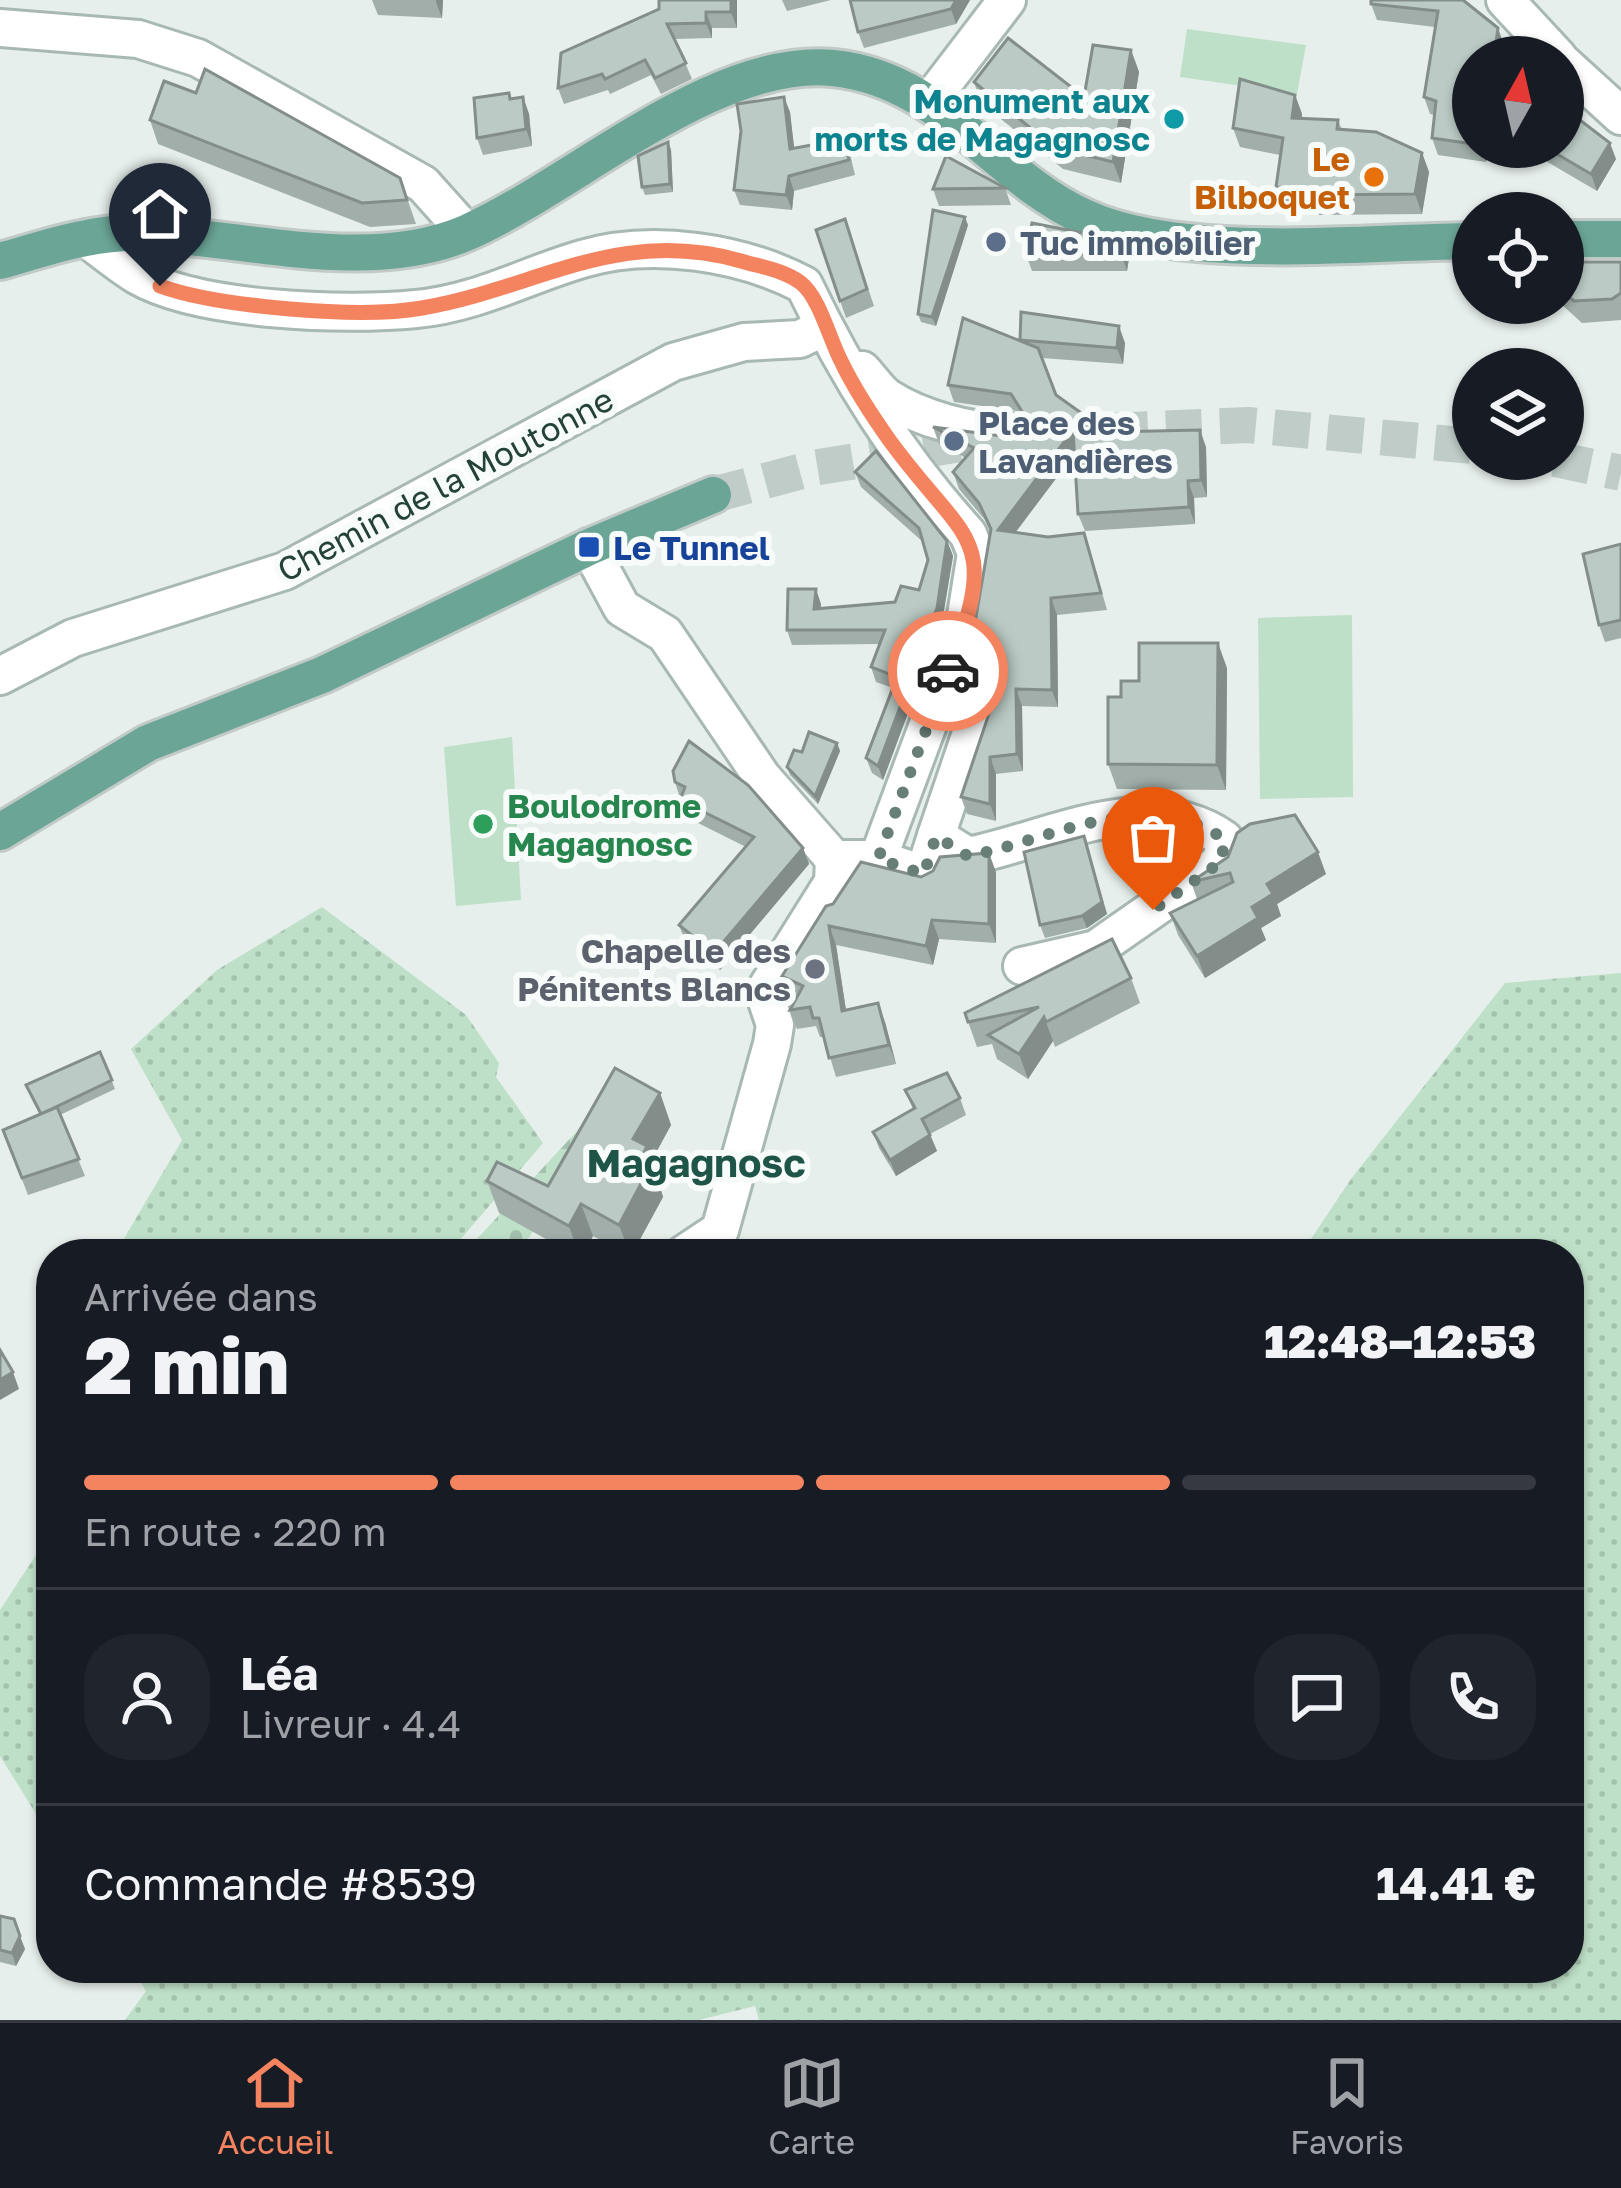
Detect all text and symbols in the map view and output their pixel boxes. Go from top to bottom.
north arrow [1452,36,1584,168]
map controls [1452,36,1584,480]
place label: Monument aux morts de Magagnosc [814,81,1150,158]
marker: Monument aux morts de Magagnosc [1161,106,1187,132]
place label: Le Bilboquet [1194,139,1350,216]
pin [109,163,211,286]
marker: Le Bilboquet [1361,164,1387,190]
icon: home [127,181,193,247]
button: locate [1452,192,1584,324]
place label: Tuc immobilier [1020,223,1255,262]
marker: Tuc immobilier [983,229,1009,255]
button: layers [1452,348,1584,480]
street label: Chemin de la Moutonne [271,379,619,589]
place label: Place des Lavandières [978,403,1173,480]
marker: Place des Lavandières [941,428,967,454]
place label: Le Tunnel [613,528,770,567]
marker: Le Tunnel [576,534,602,560]
courier [888,611,1008,731]
icon: car [915,638,981,704]
place label: Boulodrome Magagnosc [507,786,701,863]
pin [1102,787,1204,910]
icon: bag [1120,805,1186,871]
marker: Boulodrome Magagnosc [470,811,496,837]
place label: Chapelle des Pénitents Blancs [517,931,791,1008]
marker: Chapelle des Pénitents Blancs [802,956,828,982]
district label: Magagnosc [586,1139,806,1186]
text: Arrivée dans [84,1273,318,1320]
text: 12:48–12:53 [1264,1314,1536,1368]
text: 2 min [84,1318,289,1411]
text: En route · 220 m [84,1508,386,1555]
button: person [84,1634,210,1760]
button: chat [1254,1634,1380,1760]
button: phone [1410,1634,1536,1760]
text: Léa [240,1646,318,1700]
text: Livreur · 4.4 [240,1700,461,1747]
text: Commande #8539 [84,1856,477,1910]
text: 14.41 € [1376,1856,1536,1910]
tab: Accueil [217,2050,334,2161]
tab: Carte [768,2050,855,2161]
tab: Favoris [1290,2050,1404,2161]

